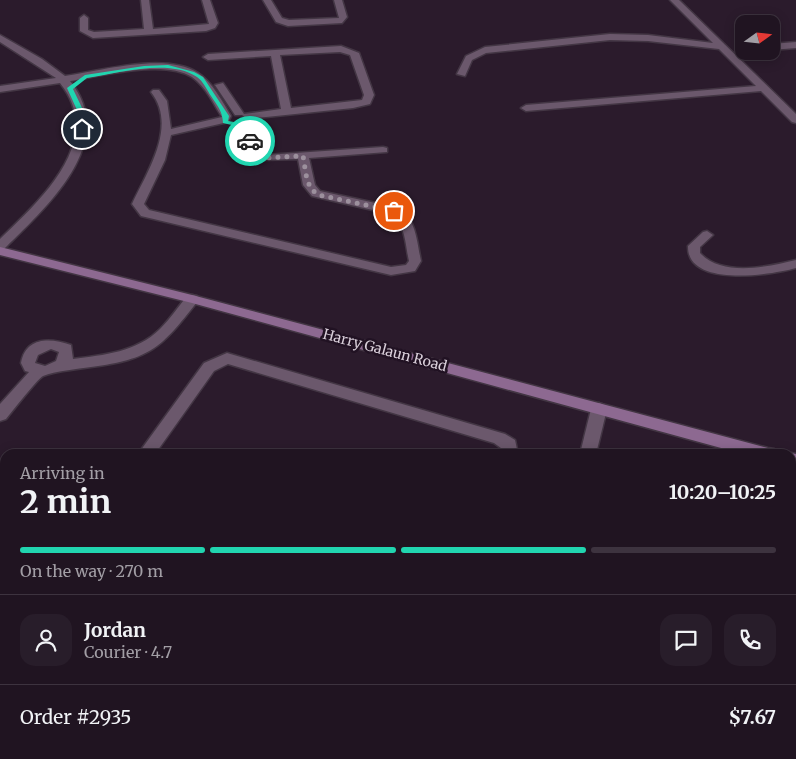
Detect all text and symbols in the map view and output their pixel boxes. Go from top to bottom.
north arrow [735,15,780,60]
map controls [735,15,780,60]
pin [61,108,103,150]
icon: home [68,115,96,143]
courier [225,116,275,166]
icon: car [236,127,264,155]
pin [373,190,415,232]
icon: bag [380,197,408,225]
street label: Harry Galaun Road [321,325,450,375]
text: Arriving in [20,463,105,483]
text: 10:20–10:25 [669,480,776,504]
text: 2 min [20,482,111,522]
text: On the way · 270 m [20,561,163,581]
button: person [20,614,72,666]
button: chat [660,614,712,666]
button: phone [724,614,776,666]
text: Jordan [84,618,146,642]
text: Courier · 4.7 [84,642,172,662]
text: Order #2935 [20,705,131,729]
text: $7.67 [728,705,776,729]

